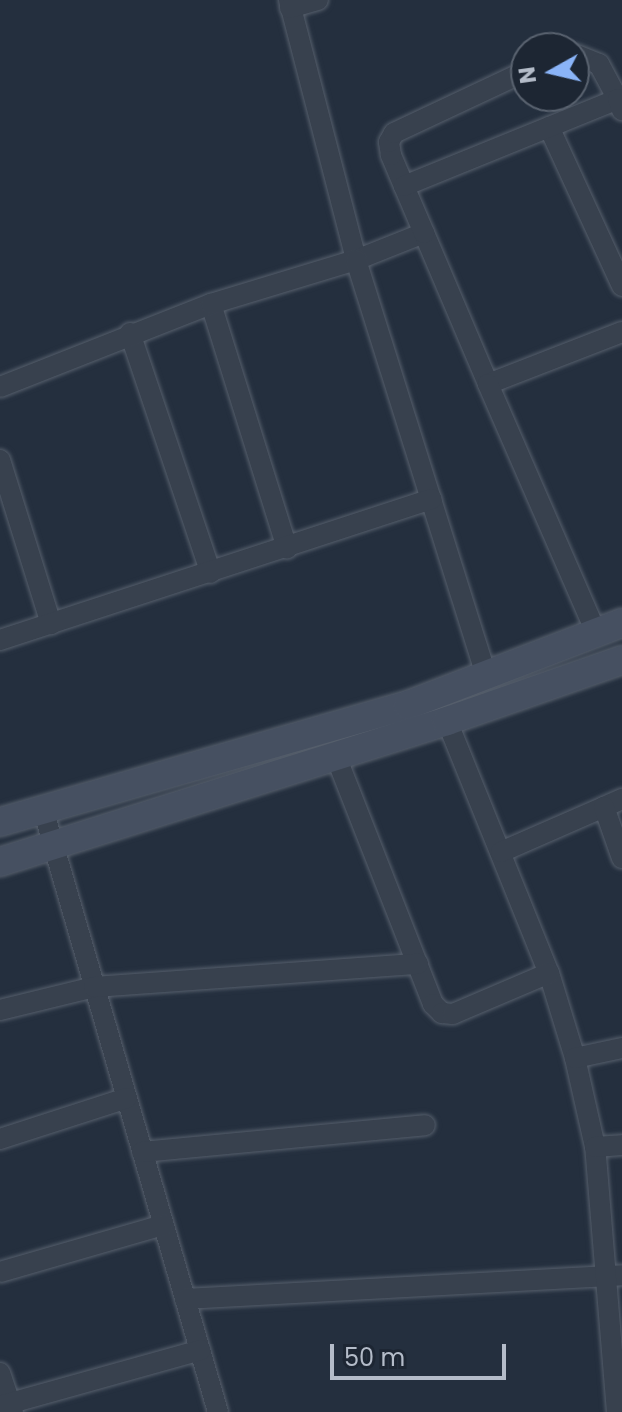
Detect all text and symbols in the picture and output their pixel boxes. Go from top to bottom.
north arrow [510,32,590,112]
text: N [511,65,544,85]
scale bar [334,1328,510,1378]
text: 50 m [344,1341,405,1374]

